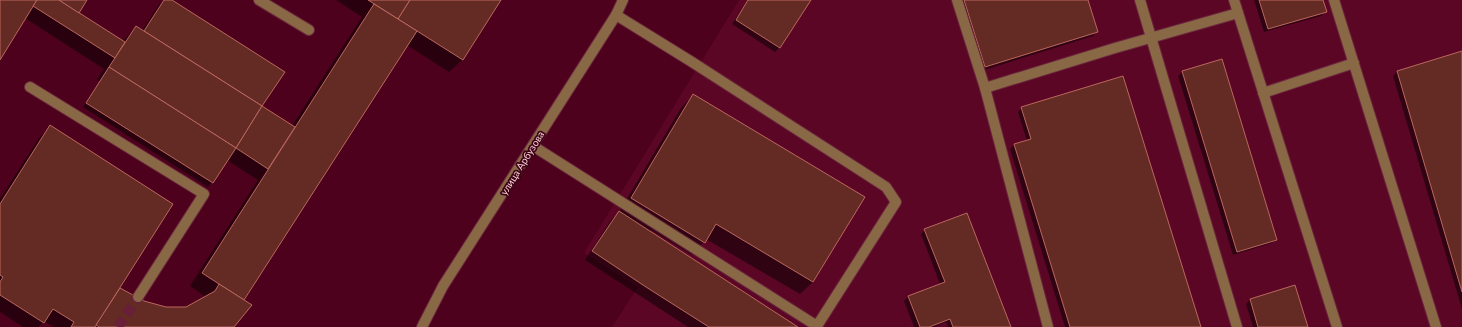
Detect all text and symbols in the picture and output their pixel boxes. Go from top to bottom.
street label: улица Арбузова [498,129,546,197]

